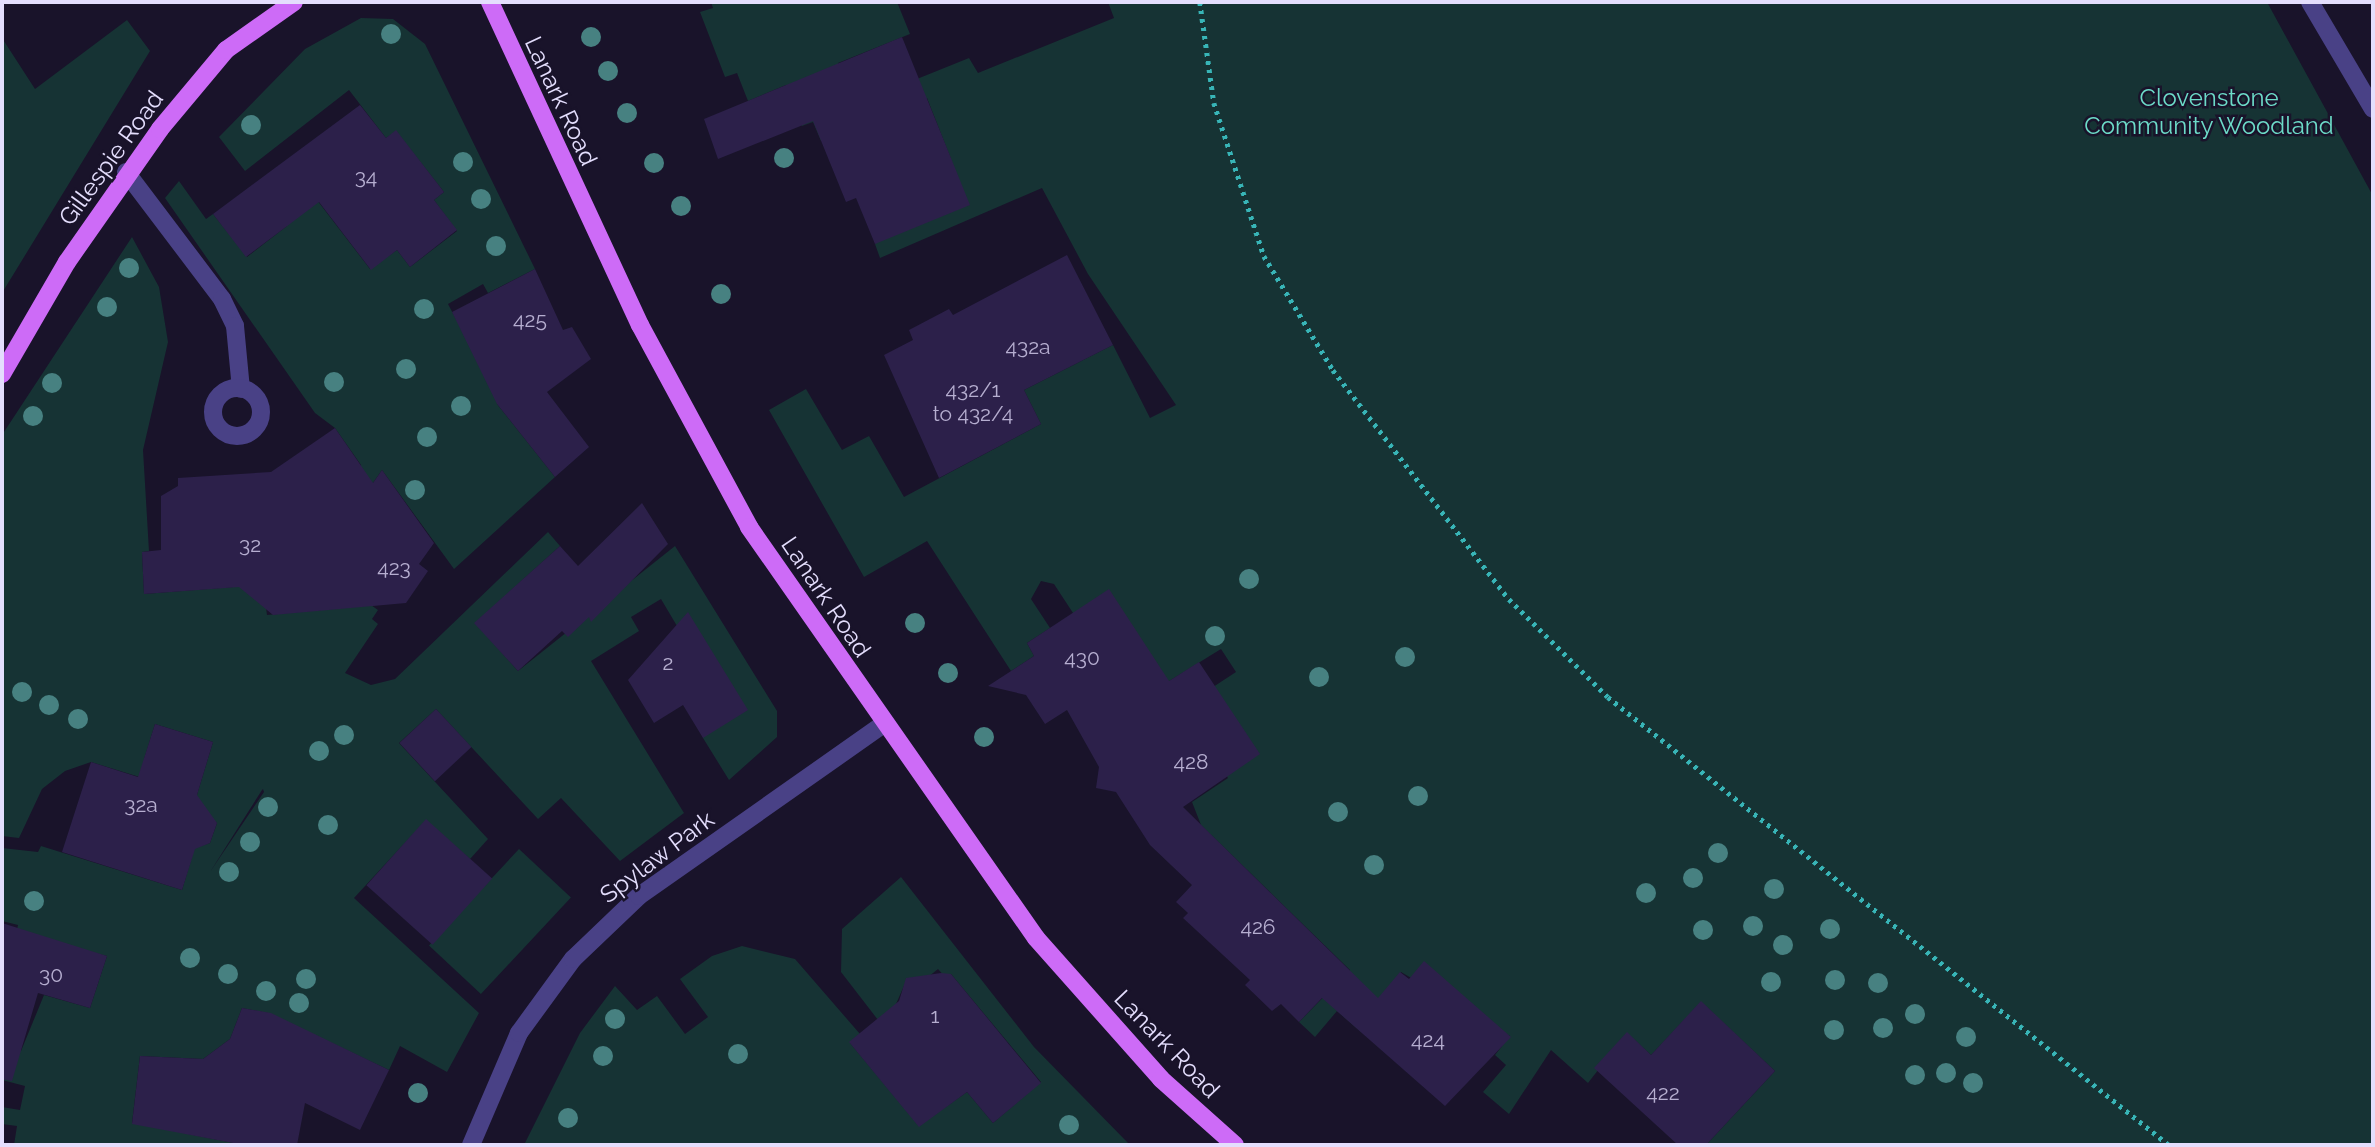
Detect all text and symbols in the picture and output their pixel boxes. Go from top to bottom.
street label: Lanark Road [519,32,603,170]
park label: Clovenstone Community Woodland [2083,84,2335,140]
street label: Gillespie Road [53,85,169,231]
house number: 34 [355,164,377,190]
house number: 425 [513,307,547,333]
house number: 432a [1005,334,1051,360]
house number: 432/1 to 432/4 [933,377,1013,427]
street label: Lanark Road [775,531,877,663]
house number: 32 [239,532,261,558]
house number: 423 [377,555,411,581]
house number: 430 [1064,645,1100,671]
house number: 2 [663,650,673,676]
house number: 428 [1174,749,1208,775]
house number: 32a [124,792,158,818]
street label: Spylaw Park [594,805,720,909]
house number: 426 [1240,914,1276,940]
house number: 30 [39,962,63,988]
street label: Lanark Road [1108,984,1226,1104]
house number: 1 [931,1003,939,1029]
house number: 424 [1411,1027,1445,1053]
house number: 422 [1646,1080,1680,1106]

